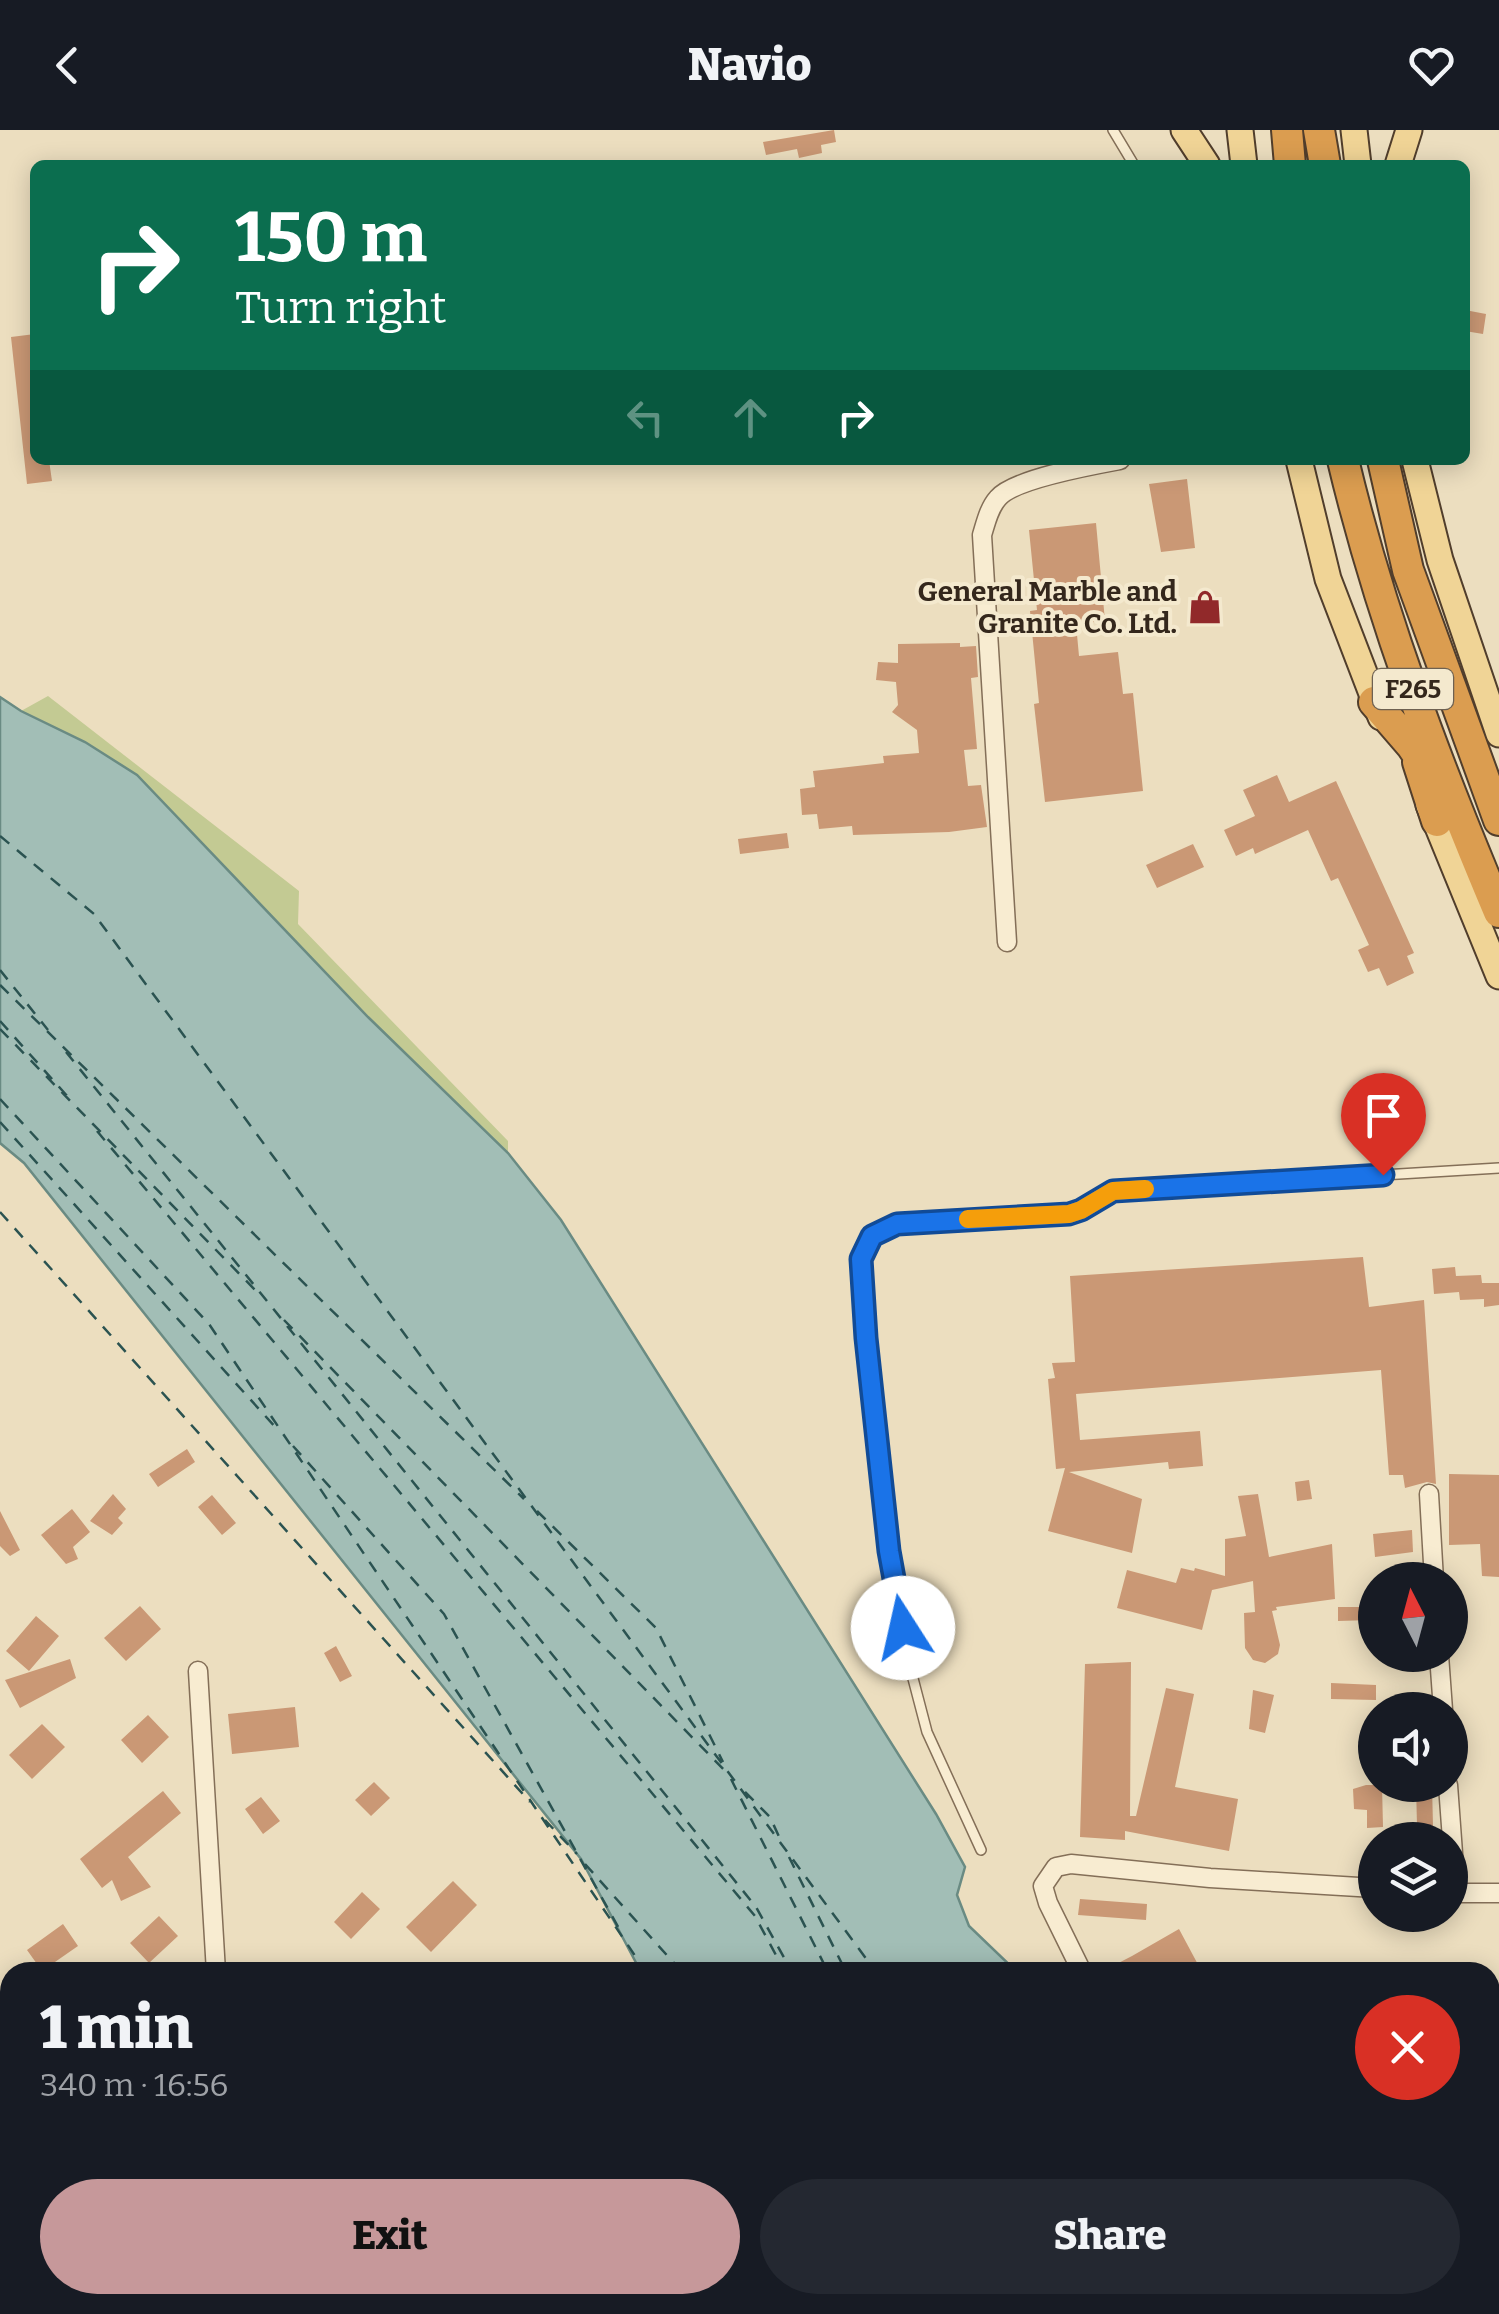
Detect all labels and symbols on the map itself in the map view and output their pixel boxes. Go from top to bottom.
place label: General Marble and Granite Co. Ltd. [918,575,1177,640]
shop icon: General Marble and Granite Co. Ltd. [1186,588,1224,626]
road number: F265 [1373,669,1453,709]
pin [1341,1073,1426,1176]
north arrow [1358,1562,1468,1672]
position arrow [851,1576,955,1680]

